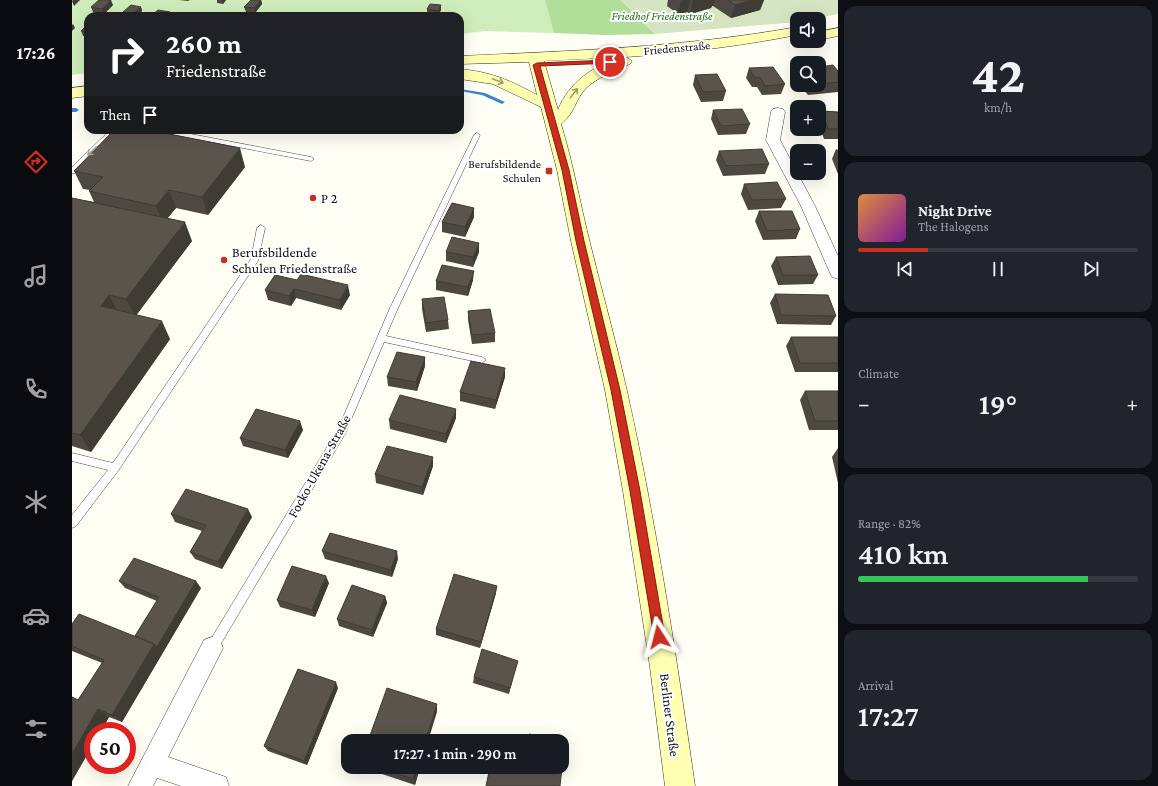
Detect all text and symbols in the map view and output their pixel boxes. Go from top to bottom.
park label: Friedhof Friedenstraße [612,9,713,23]
map controls [790,12,826,180]
button: sound [790,12,826,48]
icon: right [100,28,152,80]
text: 260 m [166,28,242,59]
street label: Friedenstraße [643,38,711,58]
text: 17:26 [16,43,56,63]
pin [593,45,627,79]
text: 42 [971,45,1025,103]
icon: arrive [599,51,621,73]
button: search [790,56,826,92]
text: Friedenstraße [166,61,266,81]
one-way arrow [492,77,504,85]
one-way arrow [570,87,579,98]
button: + [790,100,826,136]
text: km/h [984,100,1012,115]
icon: arrive [139,104,161,126]
text: Then [100,107,131,123]
button: − [790,144,826,180]
one-way arrow [87,146,97,156]
icon: directions [22,148,50,176]
place label: Berufsbildende Schulen [468,157,542,185]
marker: Berufsbildende Schulen [544,166,554,176]
place label: P 2 [321,190,338,206]
marker: P 2 [308,193,318,203]
text: Night Drive [918,203,992,219]
text: The Halogens [918,219,989,234]
place label: Berufsbildende Schulen Friedenstraße [232,244,357,276]
marker: Berufsbildende Schulen Friedenstraße [219,255,229,265]
icon: previous [894,258,916,280]
icon: pause [987,258,1009,280]
icon: next [1080,258,1102,280]
icon: music [22,262,50,290]
text: Climate [858,366,899,381]
icon: phone [22,375,50,403]
text: 19° [979,387,1017,420]
text: − [858,391,870,416]
text: + [1126,391,1138,416]
street label: Focko-Ukena-Straße [284,412,354,520]
icon: climate [22,488,50,516]
text: Range · 82% [858,516,921,531]
text: 410 km [858,537,949,570]
icon: car [22,602,50,630]
position arrow [638,616,680,658]
street label: Berliner Straße [657,673,683,757]
text: Arrival [858,678,893,693]
text: 17:27 [858,699,919,732]
icon: filters [22,715,50,743]
speed limit sign: 50 [84,722,136,774]
text: 17:27 · 1 min · 290 m [394,746,516,762]

